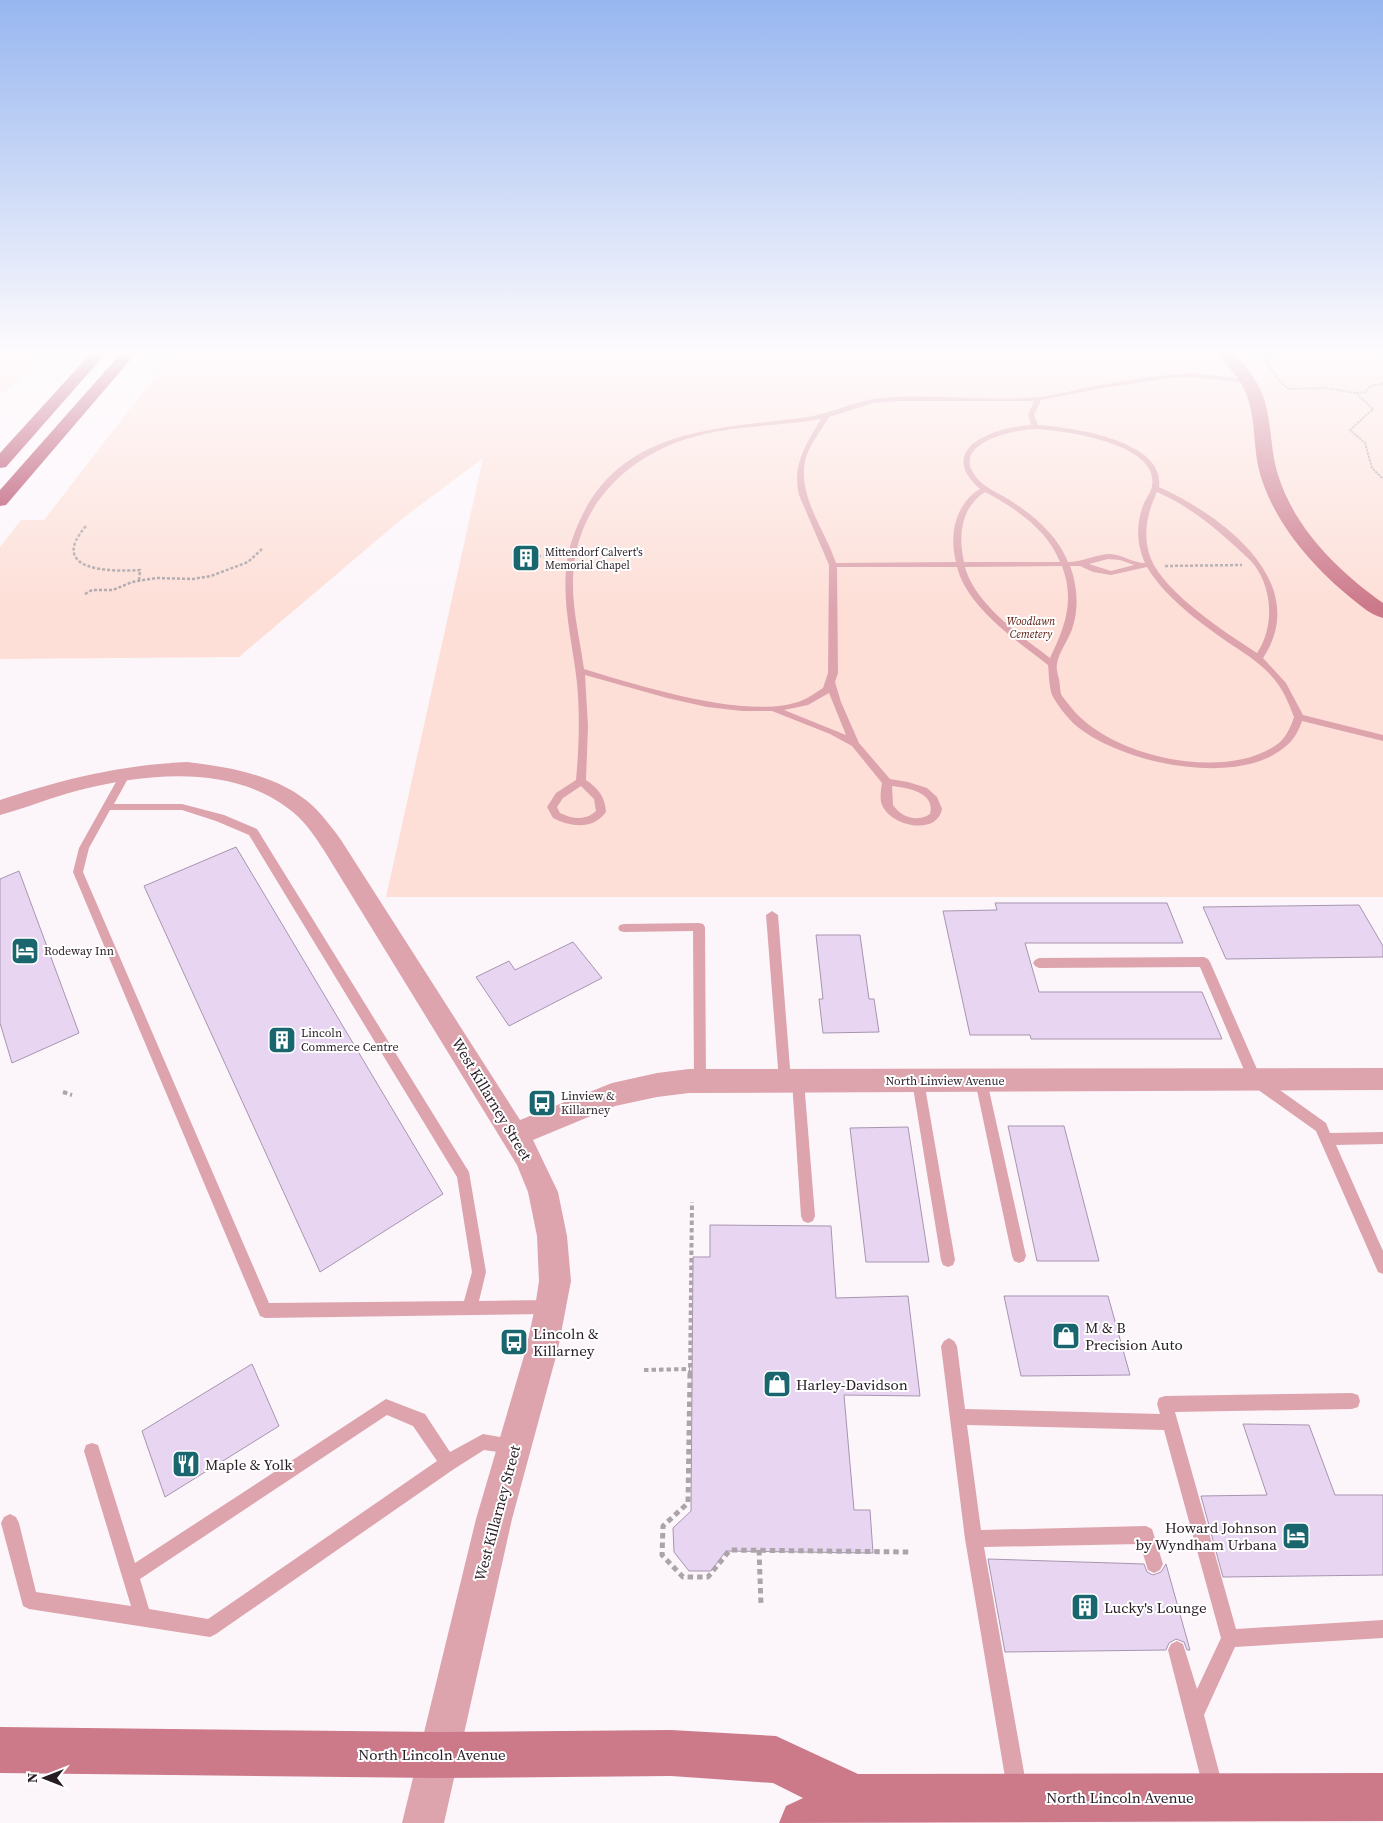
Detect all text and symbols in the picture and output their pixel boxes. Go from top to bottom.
building icon: Mittendorf Calvert's Memorial Chapel [511,543,541,573]
place label: Mittendorf Calvert's Memorial Chapel [545,545,643,573]
park label: Woodlawn Cemetery [1007,614,1056,642]
hotel icon: Rodeway Inn [10,936,40,966]
place label: Rodeway Inn [44,943,114,959]
building icon: Lincoln Commerce Centre [267,1025,297,1055]
place label: Lincoln Commerce Centre [301,1025,399,1055]
street label: West Killarney Street [447,1034,537,1164]
street label: North Linview Avenue [885,1073,1005,1089]
bus stop icon: Linview & Killarney [527,1088,557,1118]
place label: Linview & Killarney [561,1088,615,1118]
place label: M & B Precision Auto [1085,1317,1183,1355]
shop icon: M & B Precision Auto [1051,1321,1081,1351]
place label: Lincoln & Killarney [533,1323,599,1361]
bus stop icon: Lincoln & Killarney [499,1327,529,1357]
shop icon: Harley-Davidson [762,1369,792,1399]
place label: Harley-Davidson [796,1374,908,1395]
street label: West Killarney Street [469,1443,525,1583]
restaurant icon: Maple & Yolk [171,1449,201,1479]
place label: Maple & Yolk [205,1454,293,1475]
place label: Howard Johnson by Wyndham Urbana [1136,1517,1277,1555]
hotel icon: Howard Johnson by Wyndham Urbana [1281,1521,1311,1551]
building icon: Lucky's Lounge [1070,1592,1100,1622]
place label: Lucky's Lounge [1104,1597,1207,1618]
street label: North Lincoln Avenue [358,1744,506,1765]
north arrow [20,1753,70,1803]
text: N [22,1773,42,1783]
street label: North Lincoln Avenue [1046,1787,1194,1808]

